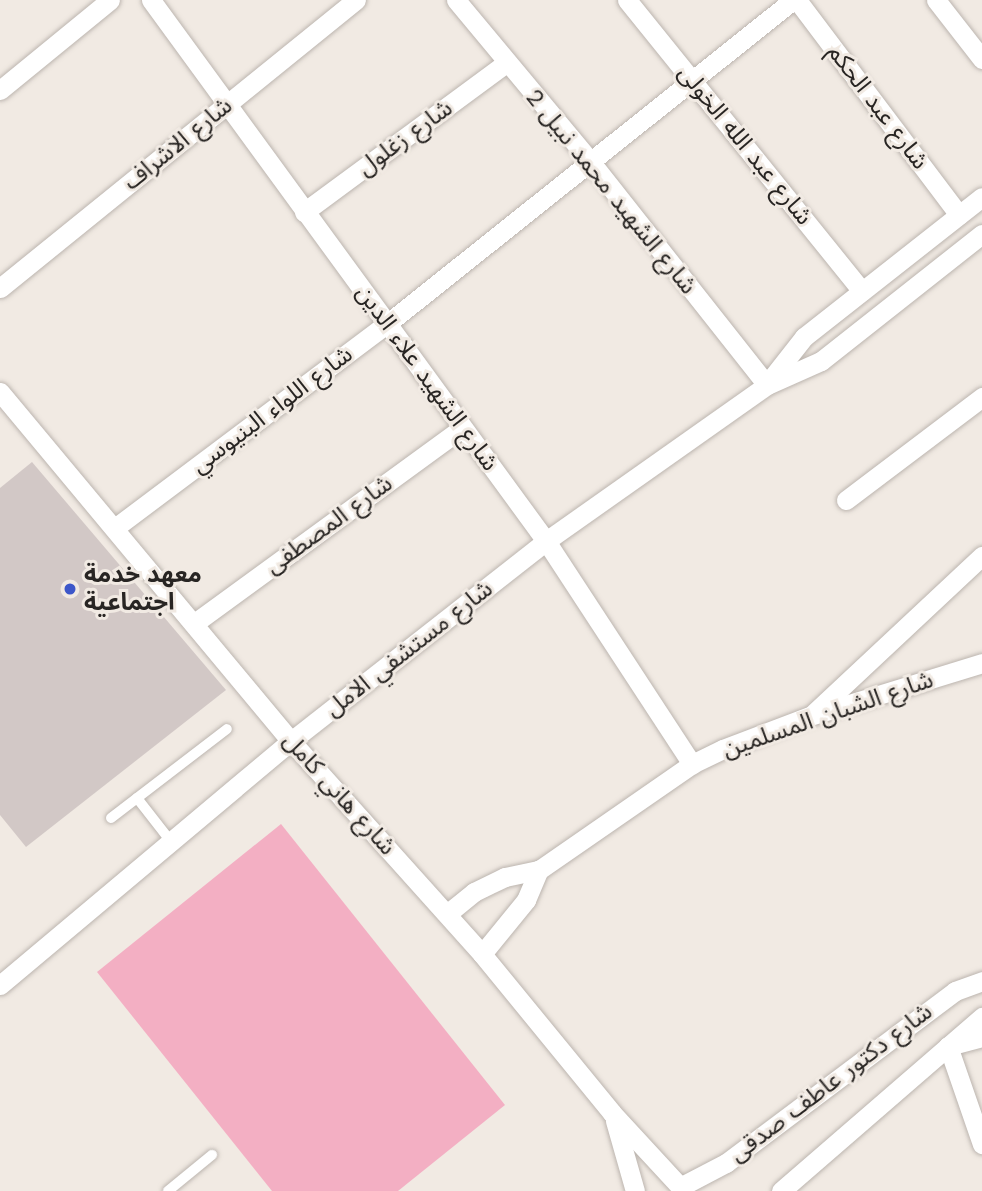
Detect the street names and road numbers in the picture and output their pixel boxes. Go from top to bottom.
street label: شارع عبد الحكم [822,39,934,175]
street label: شارع عبد الله الخولى [672,59,818,231]
street label: شارع الشهيد محمد نبيل 2 [519,84,703,300]
street label: شارع الاشراف [118,91,238,197]
street label: شارع زغلول [352,94,458,182]
street label: شارع الشهيد علاء الدين [350,279,504,477]
street label: شارع اللواء البنيوسي [186,340,358,480]
street label: شارع المصطفى [260,469,398,581]
street label: شارع مستشفي الامل [319,575,499,723]
street label: شارع الشبان المسلمين [719,665,937,765]
street label: شارع هاني كامل [276,727,402,861]
street label: شارع دكتور عاطف صدقى [724,997,938,1169]

